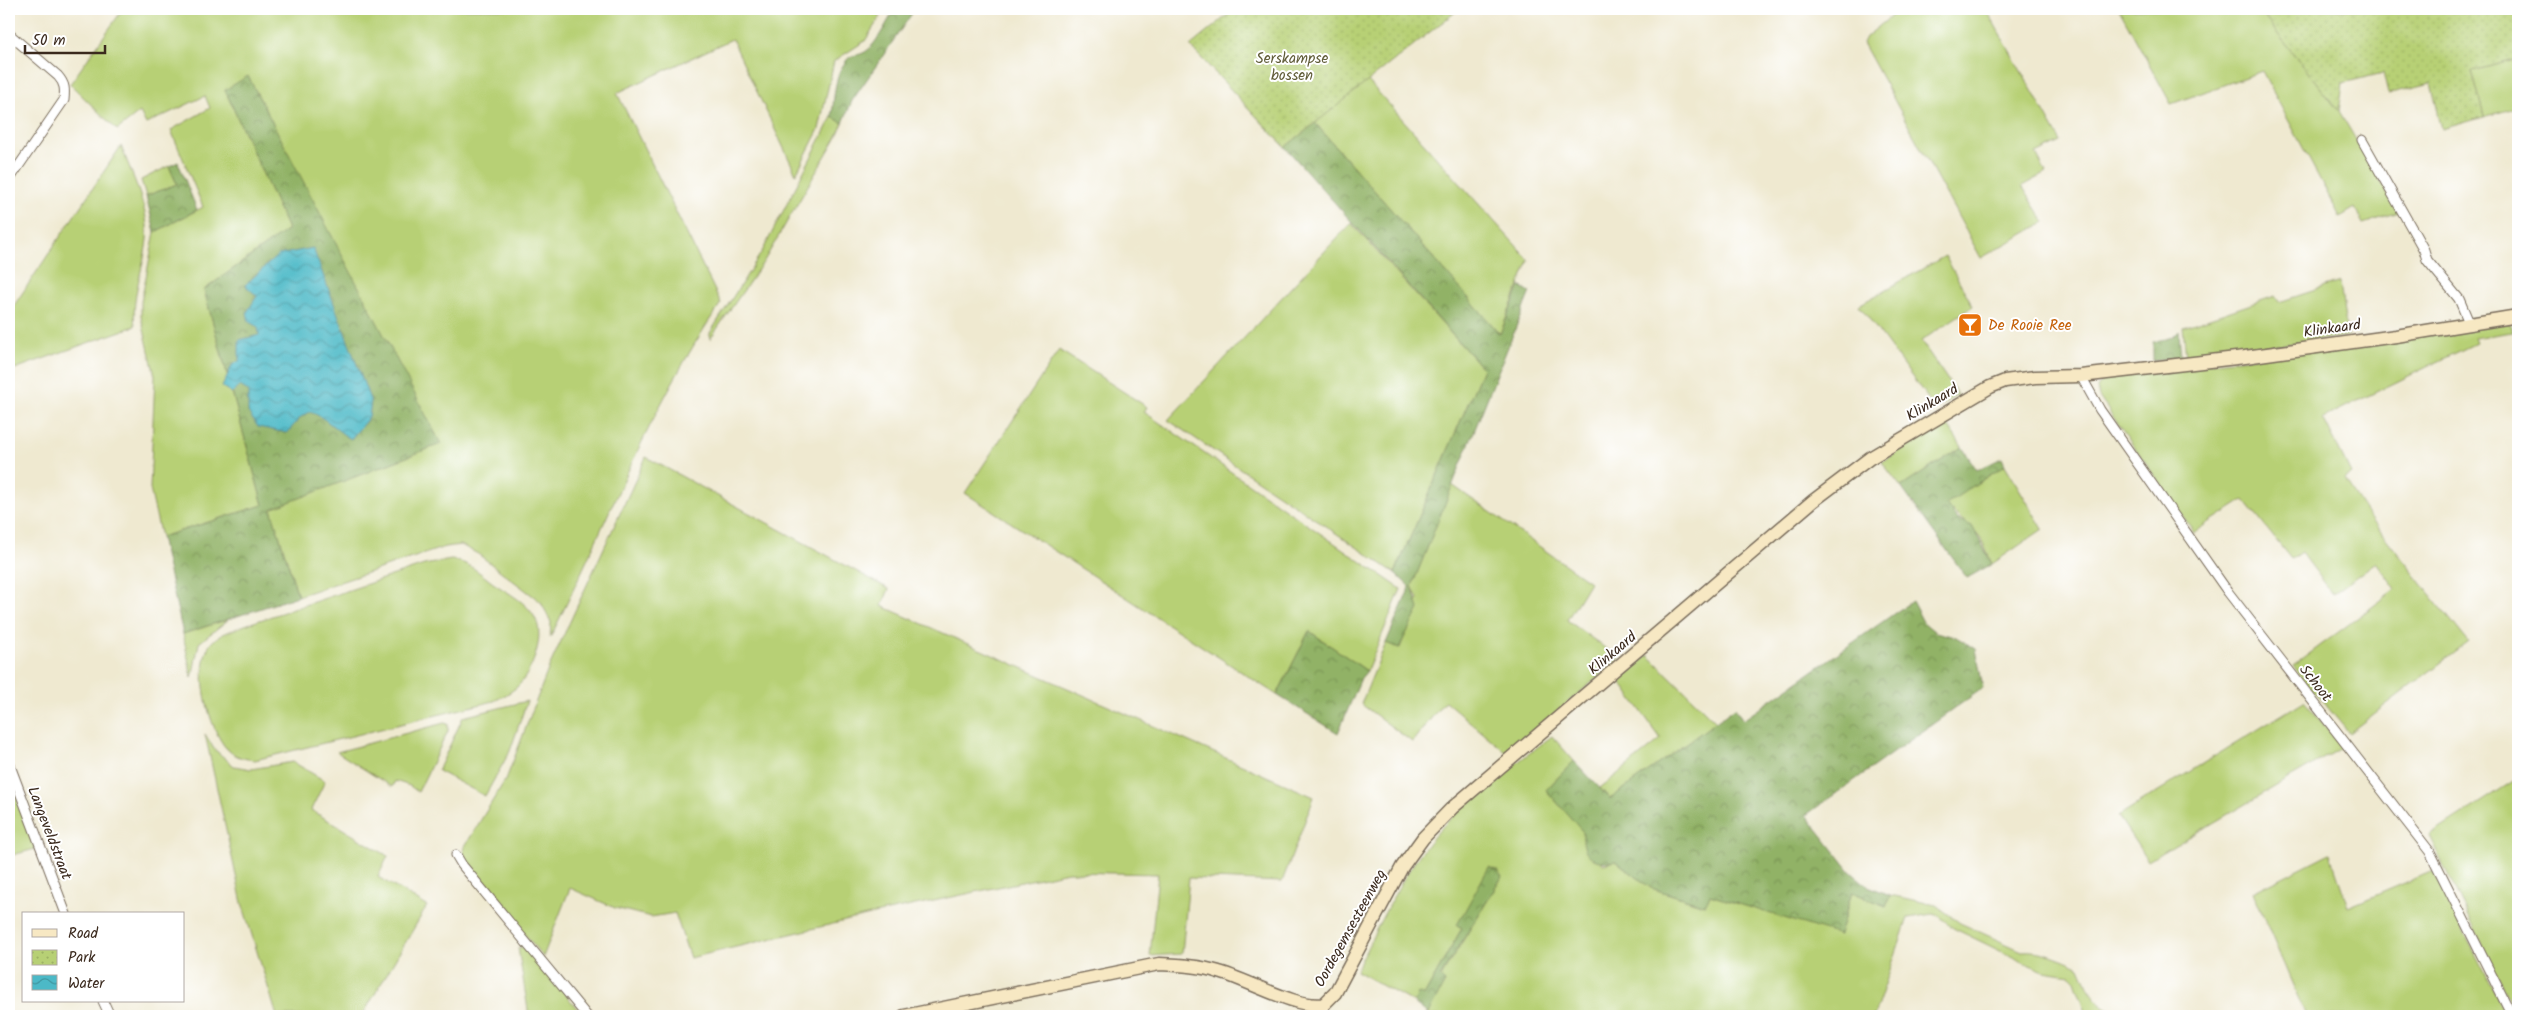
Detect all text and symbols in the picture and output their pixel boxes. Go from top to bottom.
scale bar [25,22,105,54]
text: 50 m [32,29,66,53]
park label: Serskampse bossen [1256,47,1328,88]
bar icon: De Rooie Ree [1957,312,1983,338]
street label: Klinkaard [2302,313,2363,345]
place label: De Rooie Ree [1988,314,2072,338]
street label: Klinkaard [1902,377,1964,428]
street label: Klinkaard [1583,626,1643,681]
street label: Schoot [2293,660,2338,708]
street label: Langeveldstraat [20,783,78,884]
street label: Oordegemsesteenweg [1308,865,1393,992]
legend [22,912,185,1002]
text: Road [68,922,99,946]
text: Park [68,946,96,970]
text: Water [68,972,105,996]

